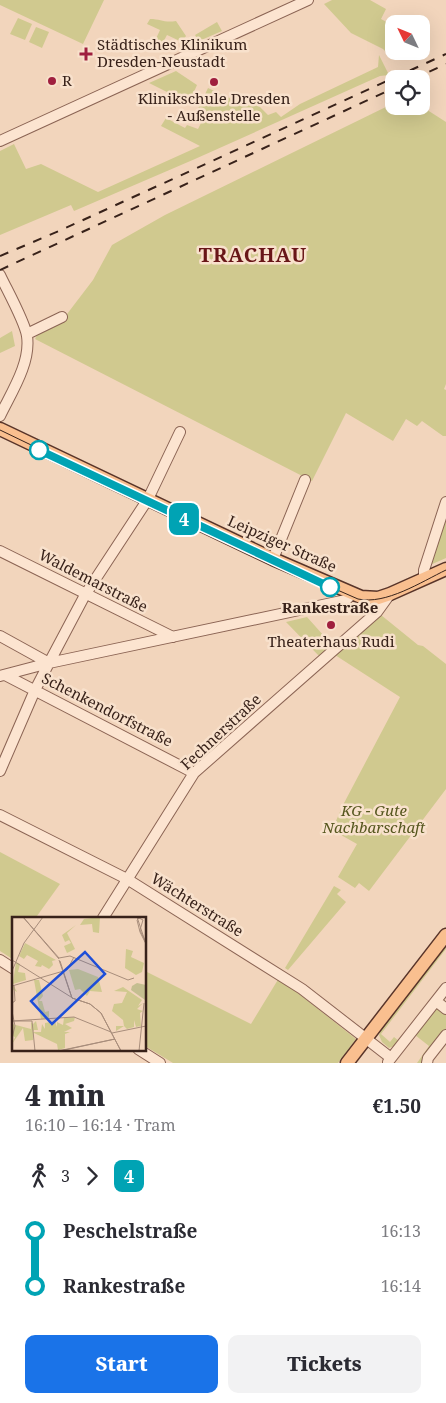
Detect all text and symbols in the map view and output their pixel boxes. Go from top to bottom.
north arrow [385,15,430,60]
map controls [385,15,430,115]
place label: Städtisches Klinikum Dresden-Neustadt [97,34,247,71]
marker: Städtisches Klinikum Dresden-Neustadt [79,47,93,61]
place label: R [62,70,72,90]
button: locate [385,70,430,115]
marker: R [46,75,58,87]
marker: Klinikschule Dresden - Außenstelle [208,76,220,88]
place label: Klinikschule Dresden - Außenstelle [138,88,291,125]
district label: TRACHAU [199,241,307,268]
unlabelled marker [29,440,49,460]
line badge: 4 [168,503,200,535]
text: 4 [179,507,189,531]
street label: Leipziger Straße [225,510,340,576]
street label: Waldemarstraße [36,544,151,616]
marker: Rankestraße [320,577,340,597]
place label: Rankestraße [282,597,378,617]
marker: Theaterhaus Rudi [325,619,337,631]
place label: Theaterhaus Rudi [267,631,395,651]
street label: Schenkendorfstraße [39,667,176,751]
street label: Fechnerstraße [176,689,265,774]
park label: KG - Gute Nachbarschaft [322,800,426,837]
street label: Wächterstraße [148,868,248,941]
inset map [12,917,146,1050]
text: 4 min [25,1076,105,1114]
text: €1.50 [373,1093,421,1119]
text: 16:10 – 16:14 · Tram [25,1114,176,1136]
icon: walk [25,1162,53,1190]
icon: forward [78,1162,106,1190]
text: 4 [124,1164,134,1188]
text: 3 [61,1165,70,1187]
text: Peschelstraße [63,1218,197,1244]
text: 16:13 [381,1220,421,1242]
text: Rankestraße [63,1273,185,1299]
text: 16:14 [381,1275,421,1297]
button: Start [25,1335,218,1393]
button: Tickets [228,1335,421,1393]

